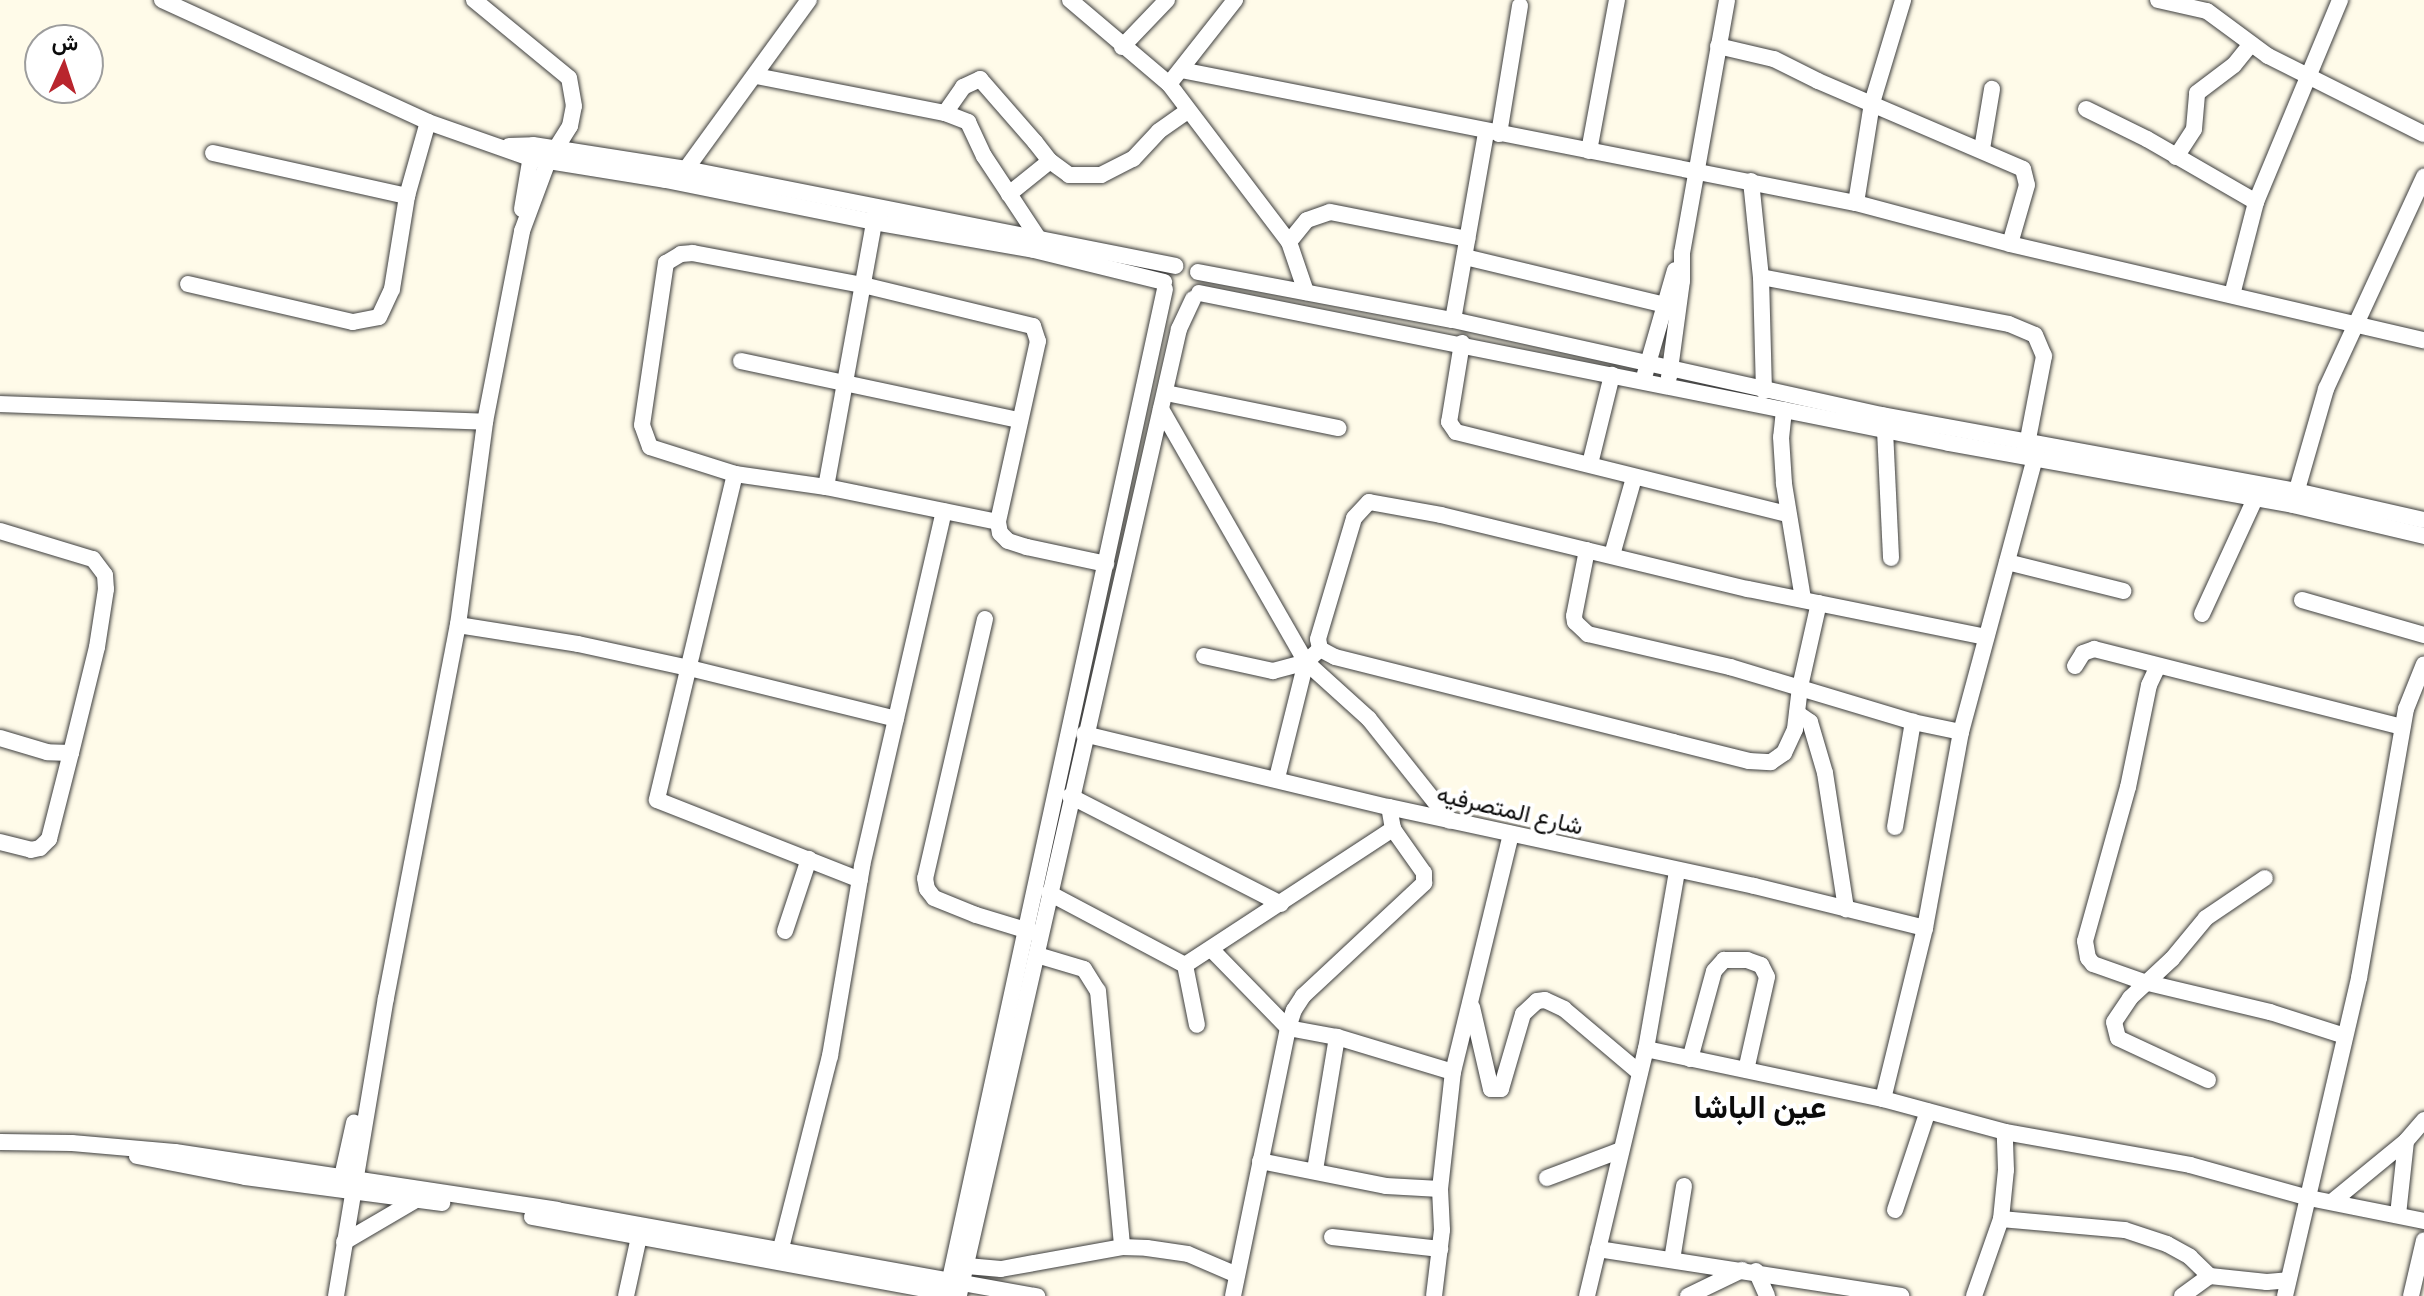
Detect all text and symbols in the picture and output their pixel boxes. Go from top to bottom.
north arrow [24,24,104,104]
text: ش [51,27,79,57]
street label: شارع المتصرفيه [1434,779,1586,841]
district label: عين الباشا [1694,1088,1826,1126]

